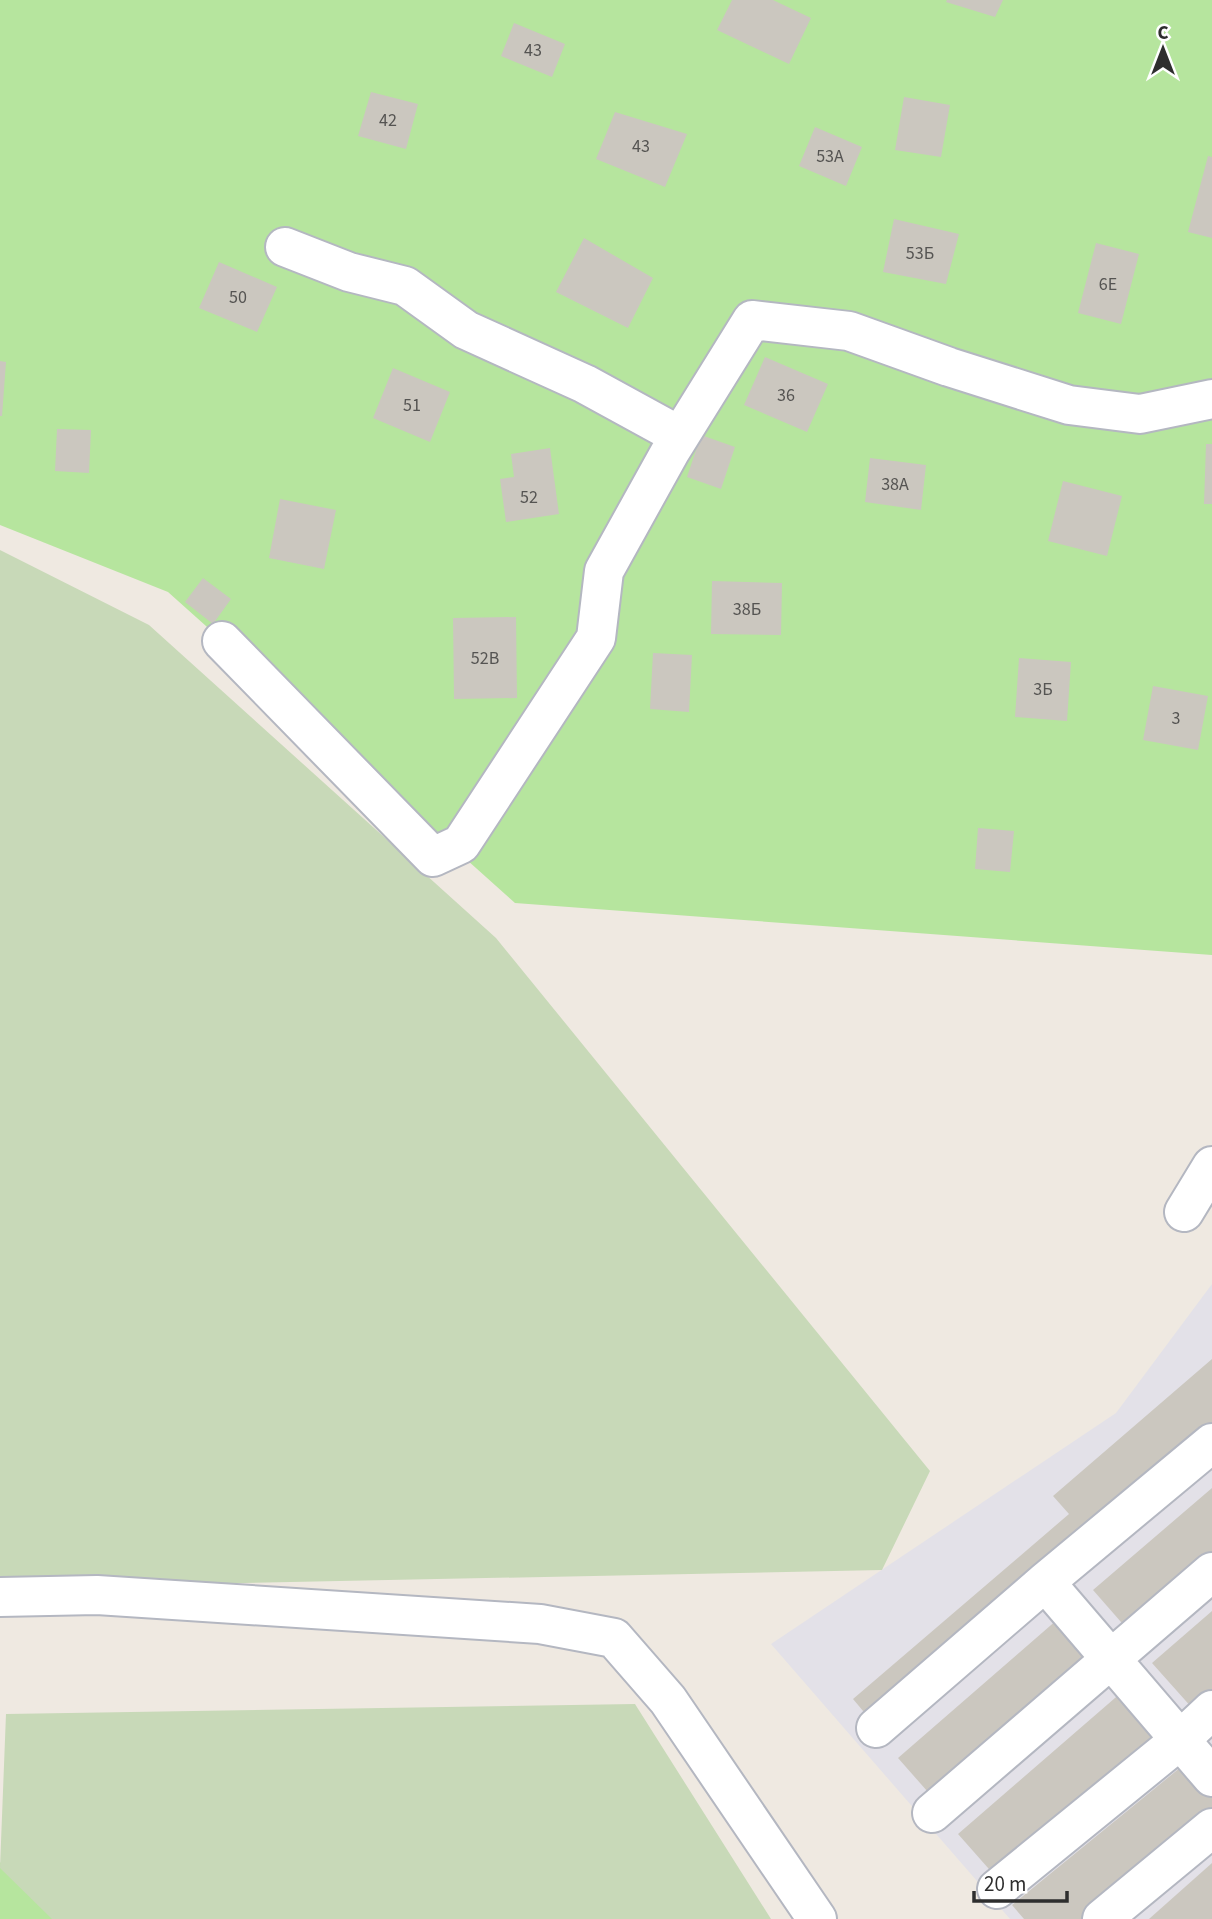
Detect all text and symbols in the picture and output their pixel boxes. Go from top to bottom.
north arrow [1128,14,1198,84]
text: С [1157,20,1169,47]
house number: 43 [524,38,542,63]
house number: 42 [379,108,397,133]
house number: 43 [632,134,650,159]
house number: 53А [816,144,844,169]
house number: 53Б [906,241,934,266]
house number: 6Е [1099,272,1117,297]
house number: 50 [229,285,247,310]
house number: 36 [777,383,795,408]
house number: 51 [403,393,421,418]
house number: 38А [881,472,909,497]
house number: 52 [520,485,538,510]
house number: 38Б [733,597,761,622]
house number: 52В [471,646,499,671]
house number: 3Б [1033,677,1053,702]
house number: 3 [1172,706,1181,731]
scale bar [974,1860,1067,1904]
text: 20 m [984,1869,1026,1899]

